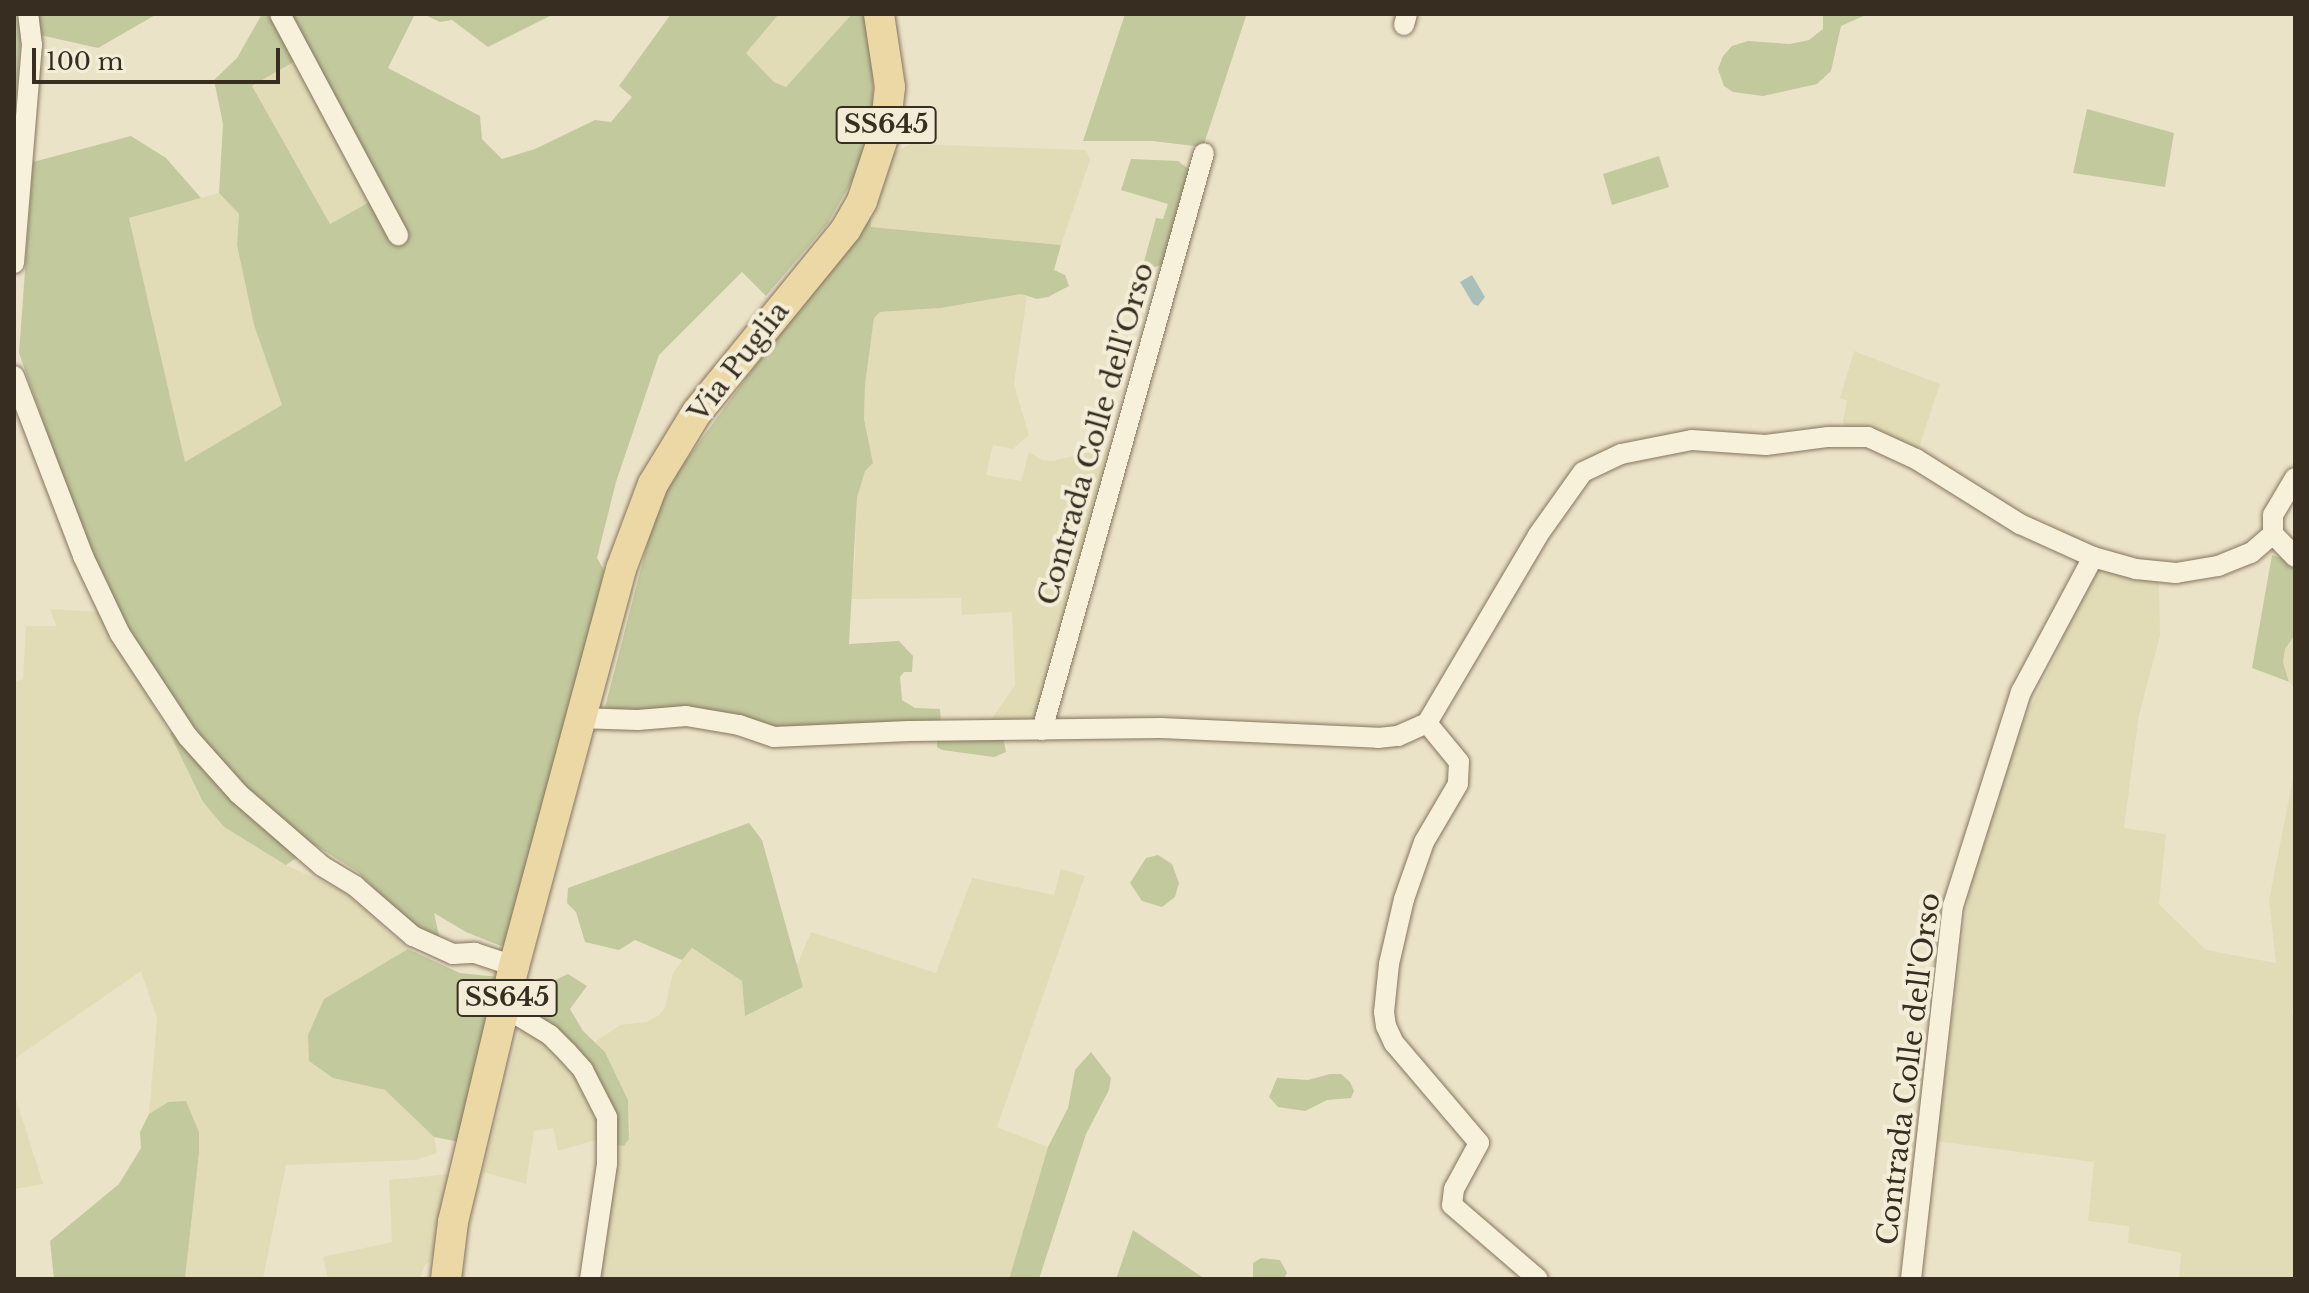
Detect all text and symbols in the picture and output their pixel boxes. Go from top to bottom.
scale bar [36,32,284,82]
text: 100 m [46,47,124,76]
road number: SS645 [834,103,938,147]
street label: Contrada Colle dell'Orso [1031,259,1161,609]
street label: Via Puglia [682,295,796,429]
street label: Contrada Colle dell'Orso [1871,891,1947,1247]
road number: SS645 [455,976,559,1020]

